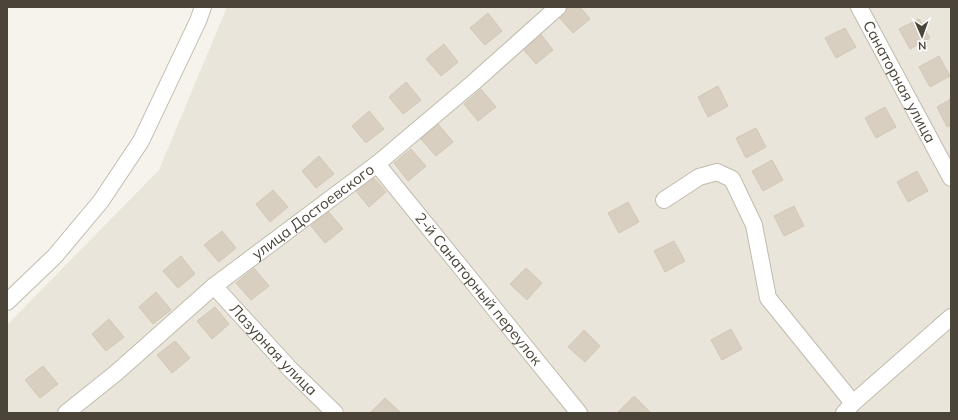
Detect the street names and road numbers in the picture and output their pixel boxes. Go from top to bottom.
street label: Санаторная улица [859,17,940,146]
street label: улица Достоевского [248,159,378,263]
street label: 2-й Санаторный переулок [411,208,547,370]
street label: Лазурная улица [226,299,321,399]

